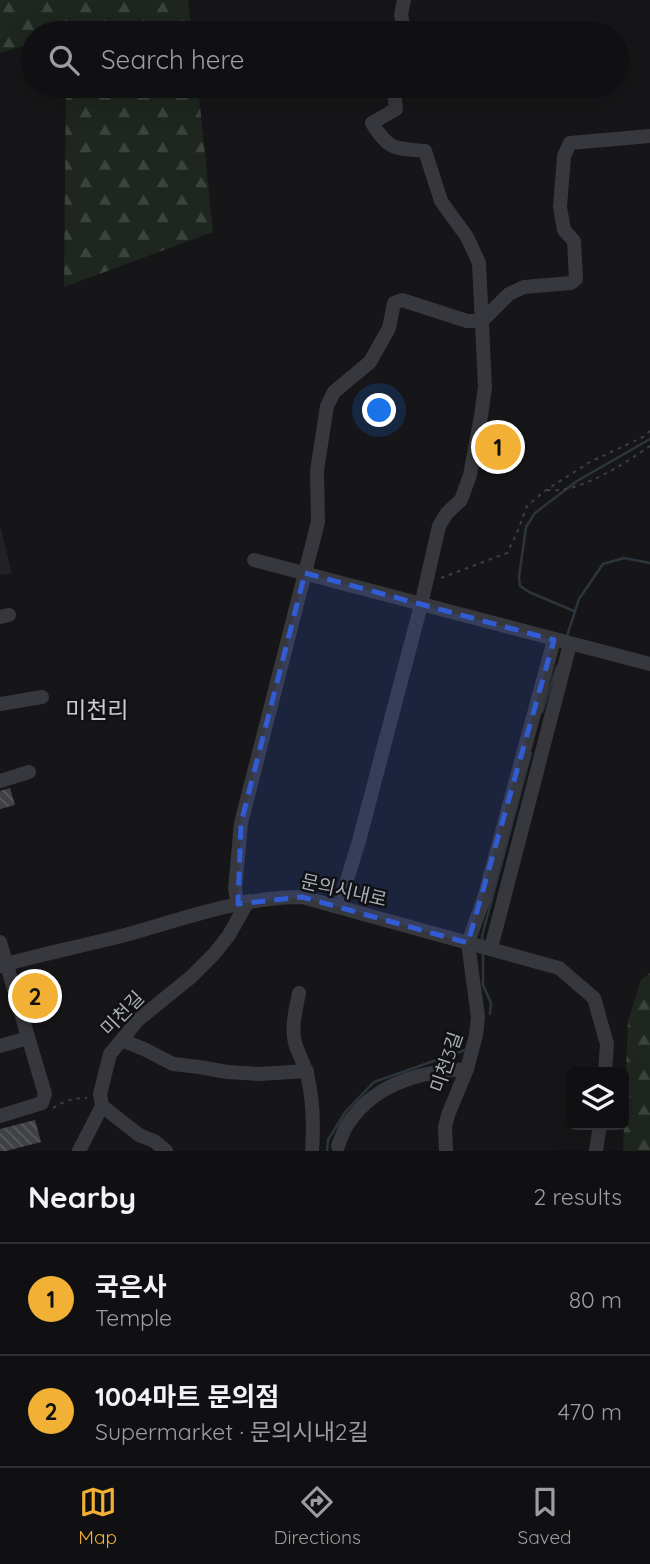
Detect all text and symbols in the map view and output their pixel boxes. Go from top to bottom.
search box [21,21,629,98]
icon: search [45,41,83,79]
text: Search here [101,43,245,76]
your location [362,393,396,427]
pin: 1 [475,421,521,473]
district label: 미천리 [65,695,129,724]
street label: 문의시내로 [299,868,389,912]
pin: 2 [12,970,58,1022]
street label: 미천길 [95,986,149,1040]
street label: 미천3길 [424,1029,468,1095]
map controls [566,1067,629,1130]
button: layers [566,1067,629,1130]
text: Nearby [28,1178,136,1216]
text: 2 results [533,1182,622,1211]
text: 국은사 [95,1270,167,1303]
text: 1 [47,1285,55,1314]
text: 80 m [569,1285,622,1314]
text: Temple [95,1303,172,1332]
text: 1004마트 문의점 [95,1380,279,1413]
text: 2 [44,1397,58,1426]
text: 470 m [558,1397,622,1426]
text: Supermarket · 문의시내2길 [95,1417,369,1446]
tab: Map [78,1483,117,1549]
tab: Directions [274,1483,361,1549]
tab: Saved [517,1483,572,1549]

